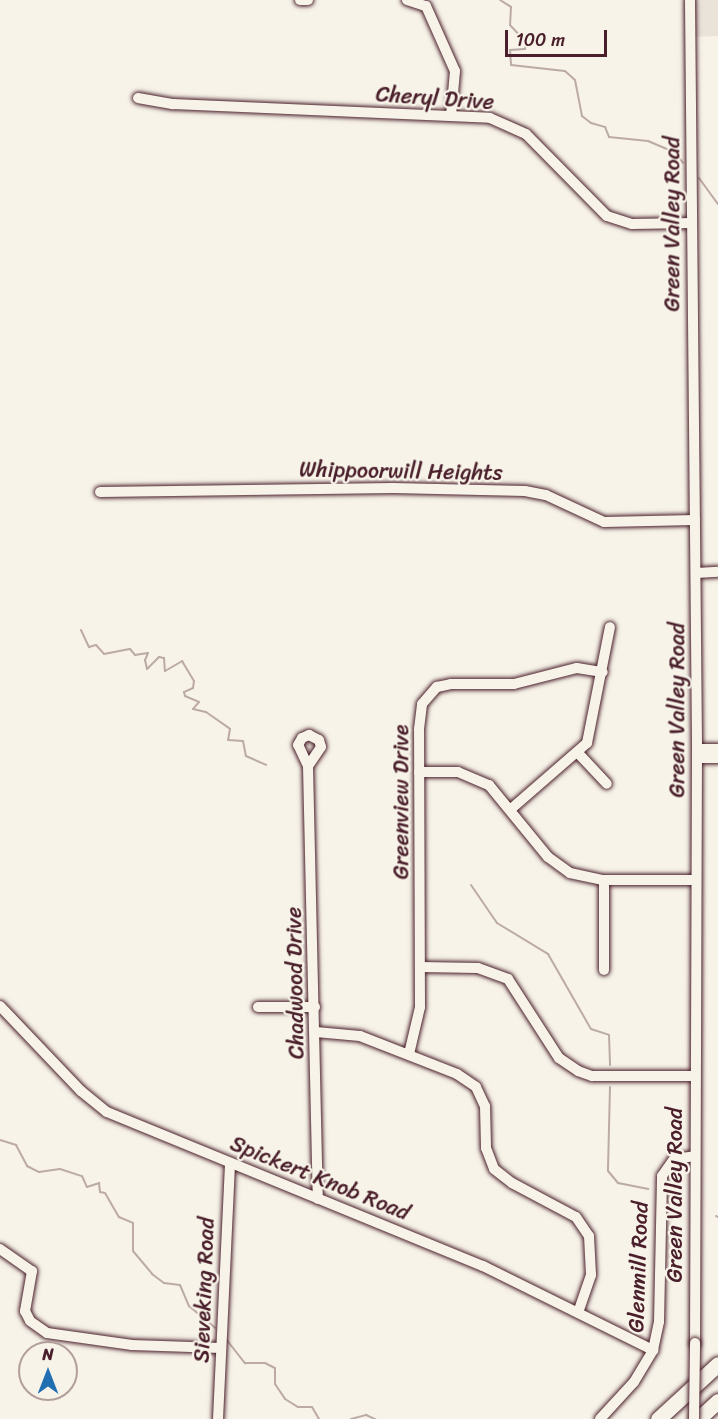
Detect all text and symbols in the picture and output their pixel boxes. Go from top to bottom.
scale bar [508,18,610,56]
text: 100 m [516,24,565,56]
street label: Cheryl Drive [375,81,495,115]
street label: Green Valley Road [659,137,685,311]
street label: Whippoorwill Heights [299,456,503,486]
street label: Green Valley Road [664,623,690,797]
street label: Greenview Drive [388,724,414,880]
street label: Chadwood Drive [280,907,310,1059]
street label: Green Valley Road [662,1108,688,1282]
street label: Spickert Knob Road [227,1130,413,1226]
street label: Glenmill Road [623,1201,653,1333]
street label: Sieveking Road [188,1217,220,1363]
text: N [42,1340,54,1369]
north arrow [18,1341,78,1401]

